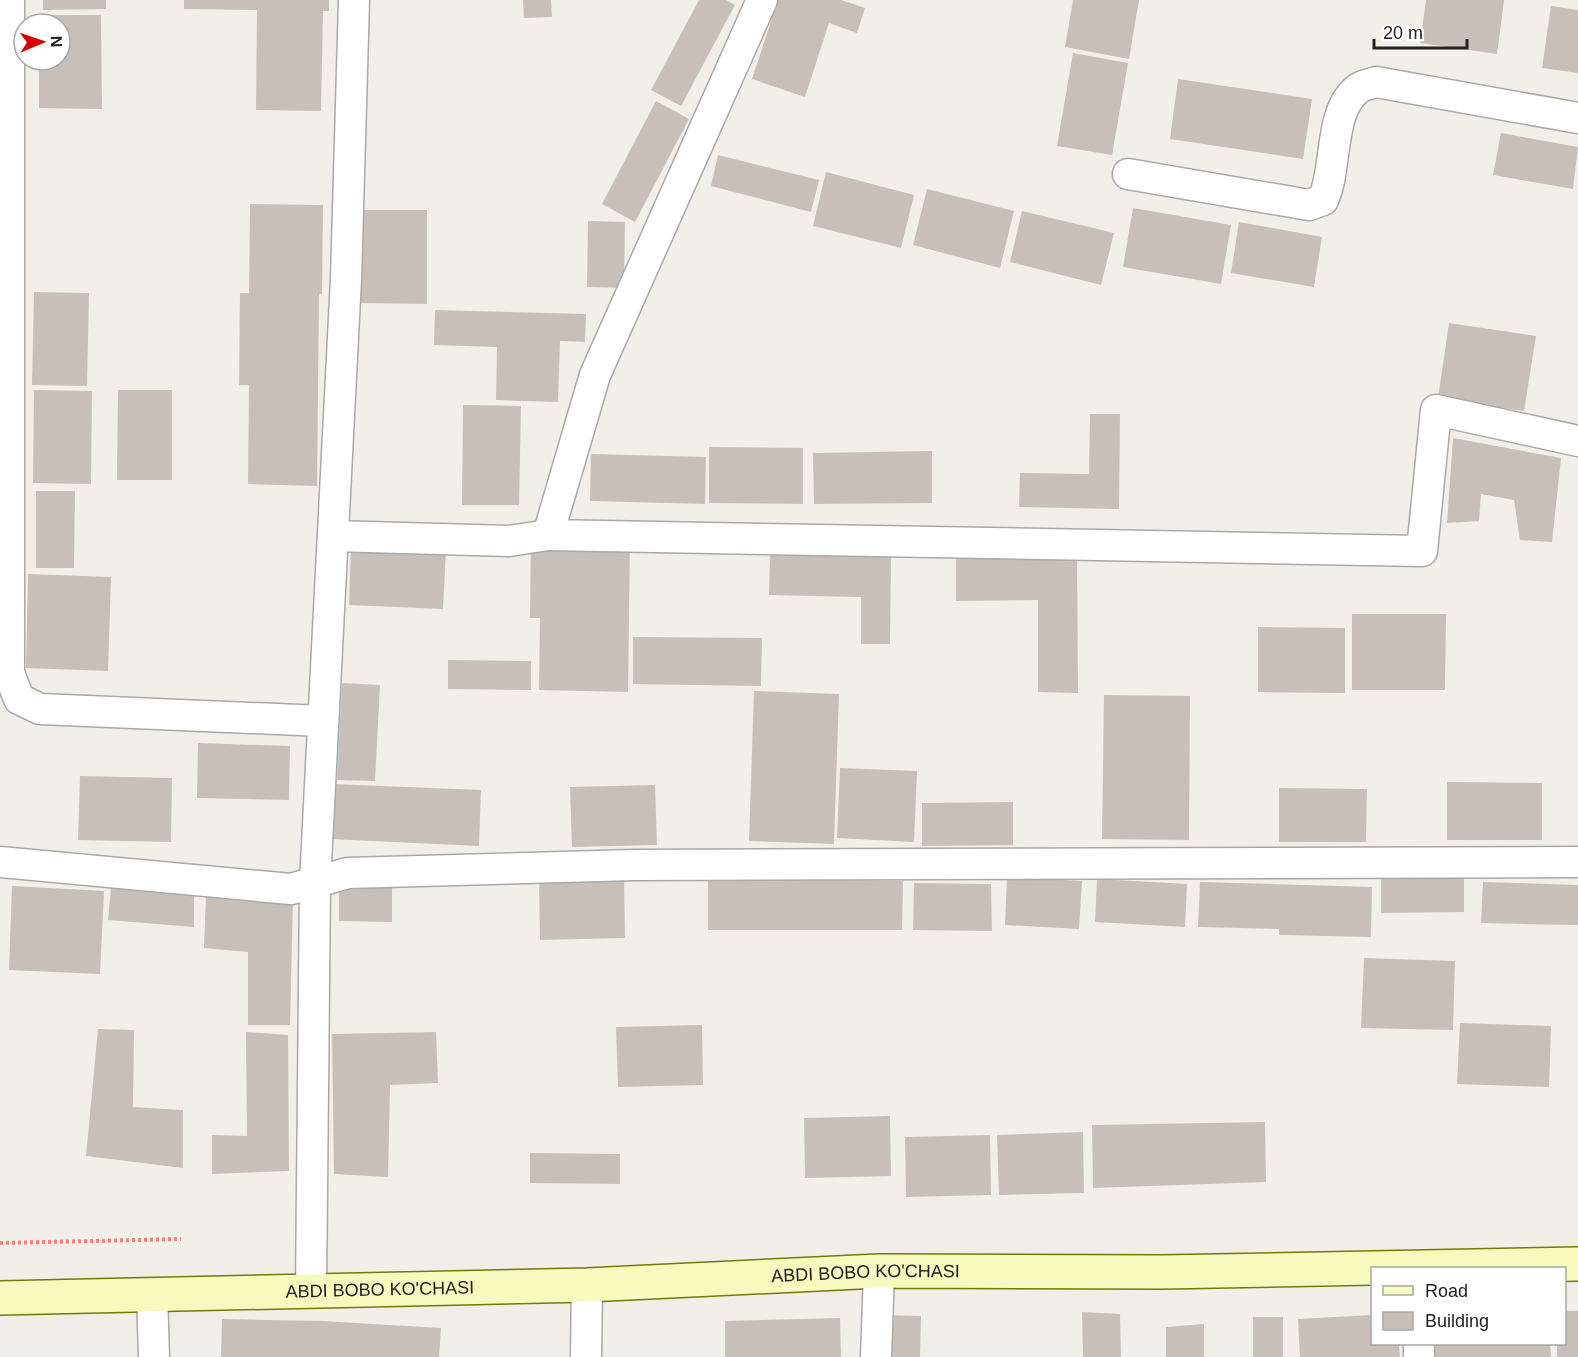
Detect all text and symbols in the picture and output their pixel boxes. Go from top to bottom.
north arrow [12,12,72,72]
scale bar [1374,12,1467,50]
text: 20 m [1383,23,1423,43]
text: N [48,35,65,48]
street label: ABDI BOBO KO'CHASI [771,1261,960,1286]
legend [1371,1267,1566,1345]
street label: ABDI BOBO KO'CHASI [285,1278,474,1302]
text: Road [1425,1281,1468,1301]
text: Building [1425,1311,1489,1331]

